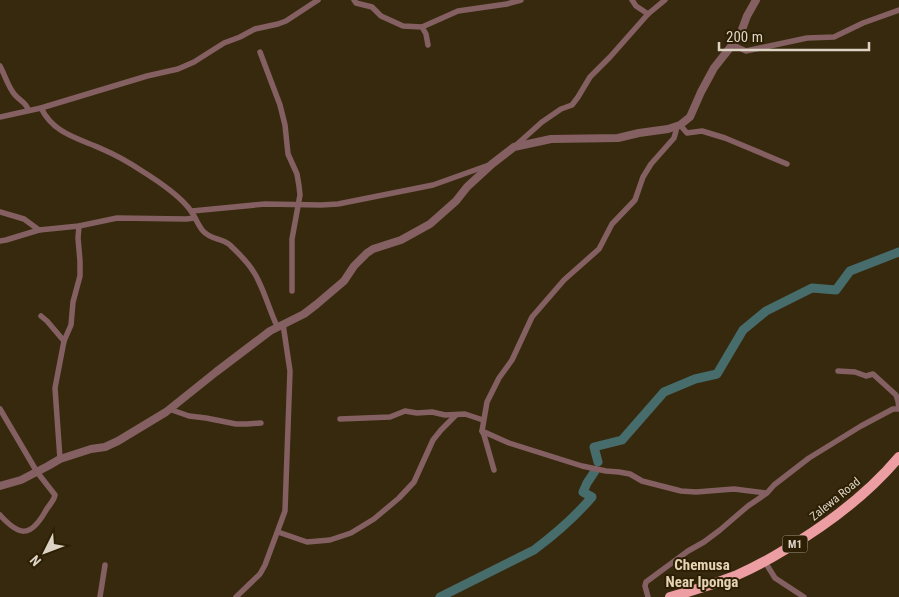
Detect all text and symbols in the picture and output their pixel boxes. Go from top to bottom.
scale bar [719,20,869,52]
text: 200 m [726,28,763,46]
street label: Zalewa Road [807,474,863,524]
north arrow [20,527,70,577]
road number: M1 [782,536,808,552]
text: N [27,552,44,569]
district label: Chemusa Near Iponga [666,556,738,591]

